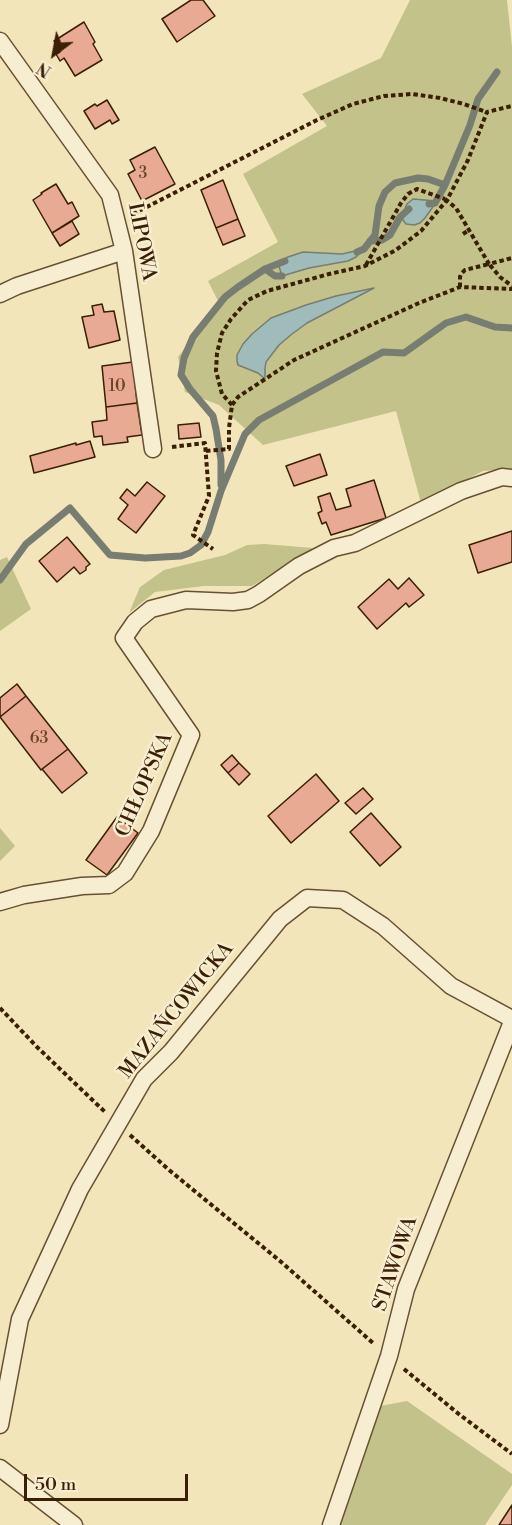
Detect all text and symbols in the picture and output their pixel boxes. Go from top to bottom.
north arrow [24,24,84,84]
text: N [34,57,55,81]
house number: 3 [139,164,147,184]
street label: LIPOWA [122,201,160,283]
house number: 10 [109,377,125,397]
house number: 63 [30,729,48,749]
street label: CHŁOPSKA [111,729,179,841]
street label: MAZAŃCOWICKA [115,938,239,1084]
street label: STAWOWA [369,1213,423,1315]
scale bar [27,1462,190,1500]
text: 50 m [35,1473,76,1496]

